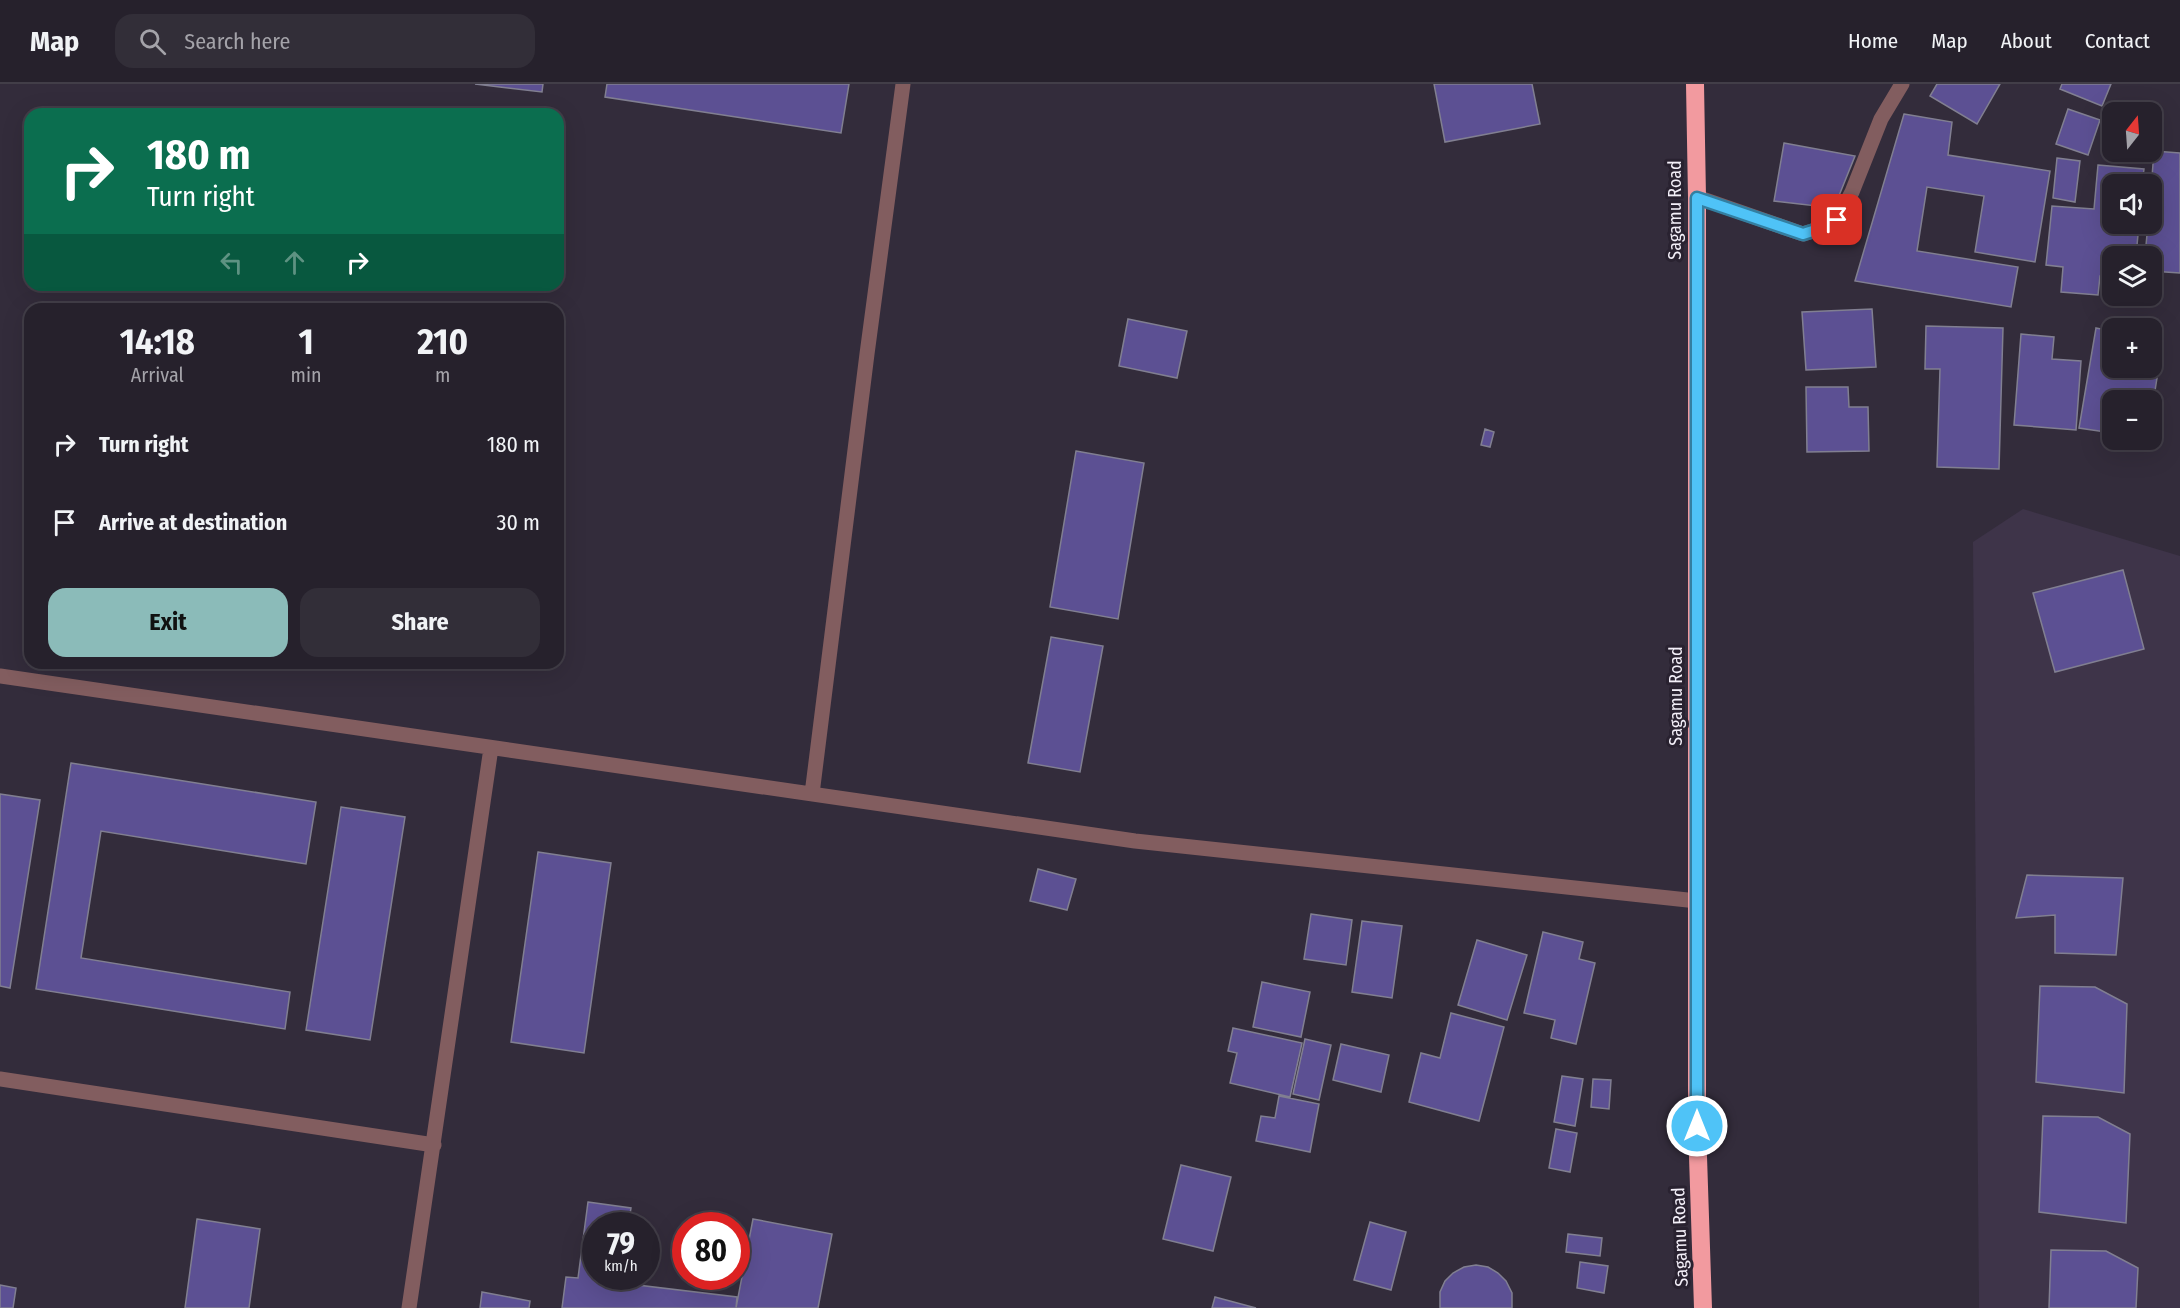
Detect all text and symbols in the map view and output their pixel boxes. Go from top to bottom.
search box [115,14,535,68]
text: Map [30,25,79,58]
icon: search [136,25,169,58]
text: Search here [184,28,290,55]
text: Home [1848,28,1898,54]
text: Map [1931,28,1968,54]
text: About [2001,28,2052,54]
text: Contact [2085,28,2150,54]
north arrow [2102,102,2162,162]
map controls [2102,102,2162,450]
text: 180 m [147,130,251,180]
icon: right [48,132,126,210]
street label: Sagamu Road [1664,160,1686,260]
button: sound [2102,174,2162,234]
text: Turn right [147,181,255,213]
pin [1811,194,1862,245]
icon: arrive [1820,203,1853,236]
icon: left [215,246,248,279]
icon: ahead [278,246,311,279]
icon: right [341,246,374,279]
button: layers [2102,246,2162,306]
button: + [2102,318,2162,378]
text: 14:18 [120,320,195,364]
text: 1 [298,320,314,364]
text: 210 [417,320,468,364]
text: Arrival [131,363,184,387]
text: min [291,363,322,387]
text: m [435,363,450,387]
button: − [2102,390,2162,450]
icon: right [48,428,81,461]
text: Turn right [99,431,188,458]
text: 180 m [487,431,540,458]
icon: arrive [48,506,81,539]
text: Arrive at destination [99,509,287,536]
text: 30 m [497,509,540,536]
button: Exit [48,588,288,657]
button: Share [300,588,540,657]
street label: Sagamu Road [1665,646,1687,746]
position arrow [1665,1094,1729,1158]
street label: Sagamu Road [1667,1187,1693,1287]
speed limit sign: 80 [672,1212,750,1290]
text: 79 [607,1226,635,1262]
text: km/h [604,1257,638,1275]

